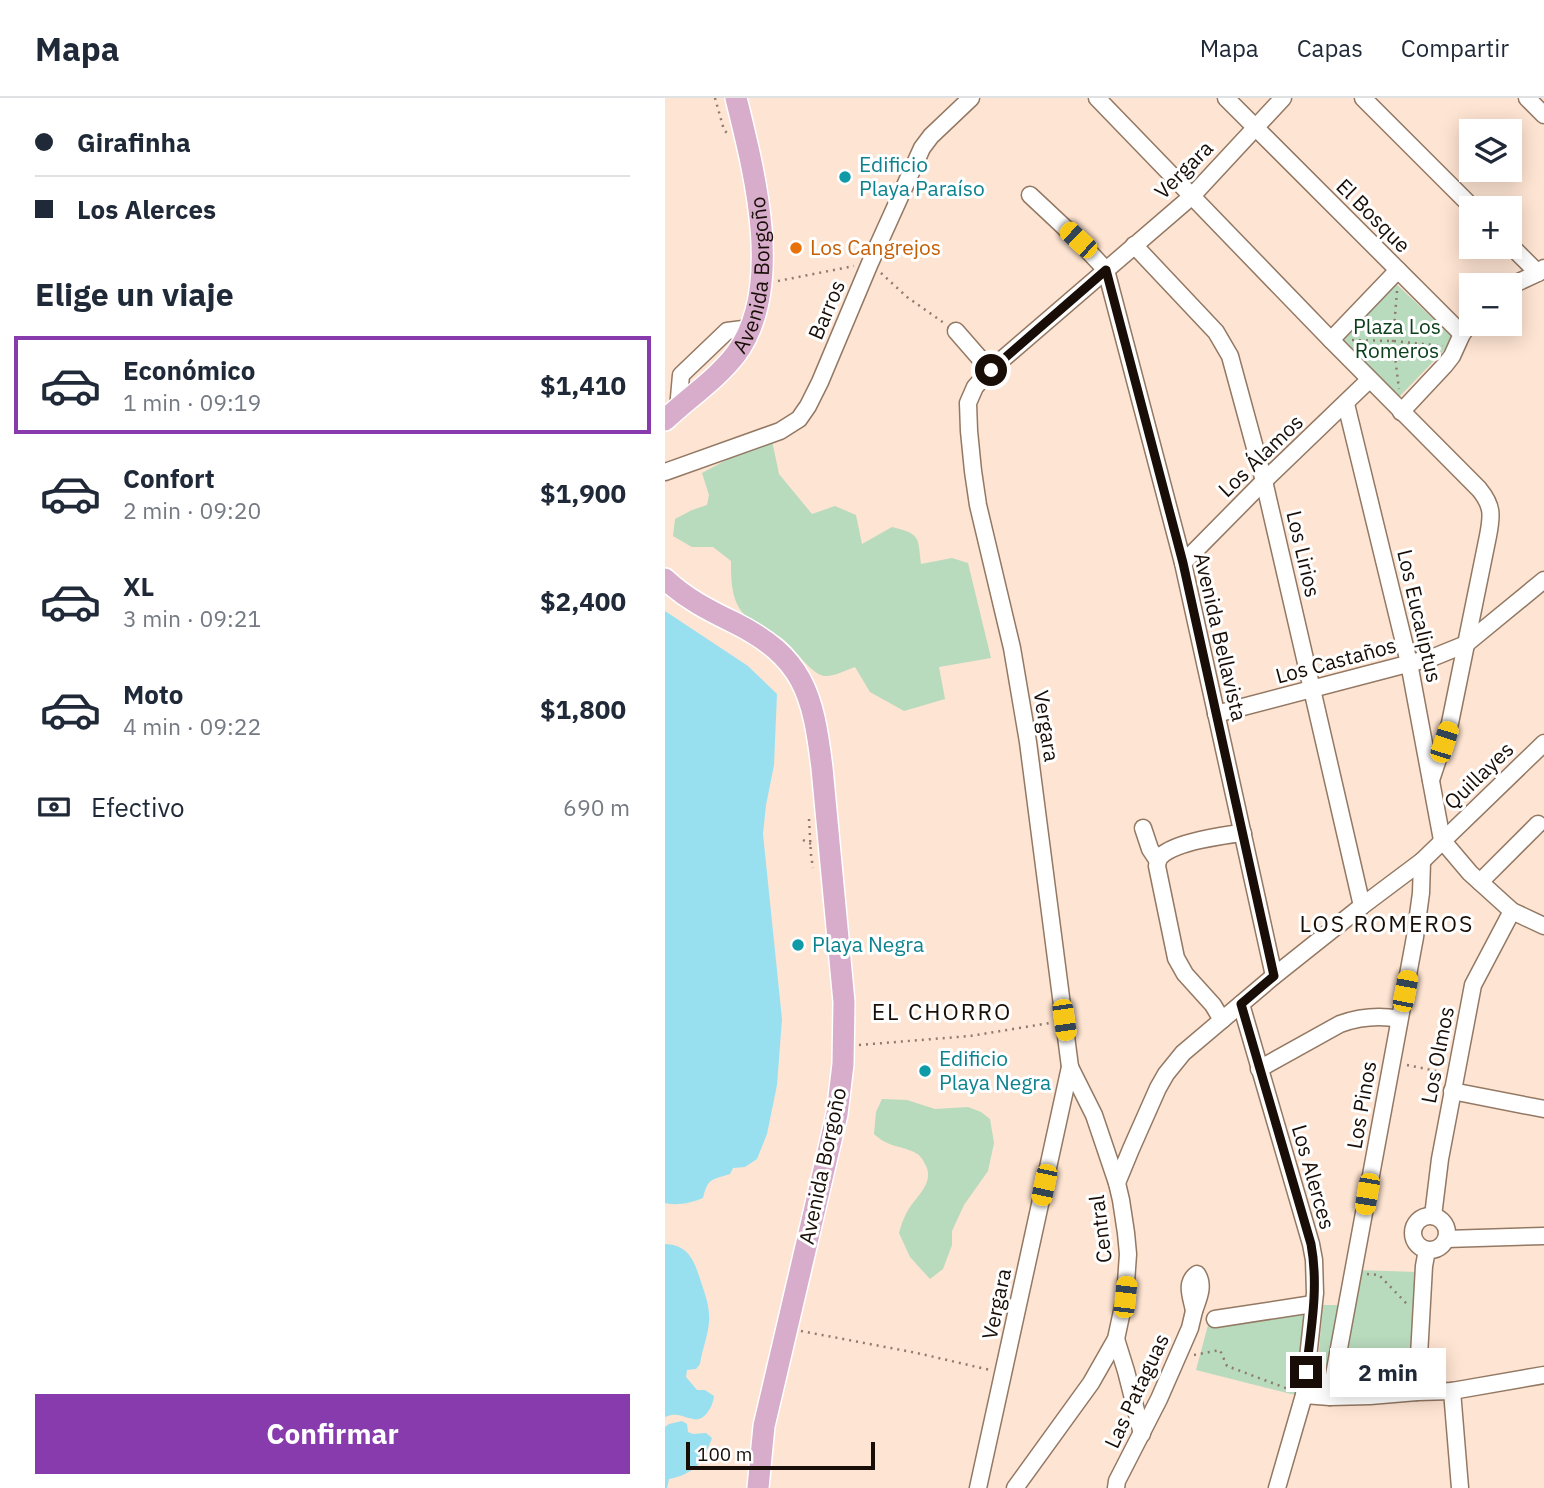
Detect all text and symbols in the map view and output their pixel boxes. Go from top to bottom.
text: Mapa [35,27,120,70]
text: Mapa [1200,32,1259,64]
text: Capas [1297,32,1363,64]
text: Compartir [1401,32,1509,64]
map controls [1459,119,1522,336]
button: layers [1459,119,1522,182]
text: Girafinha [77,125,191,159]
street label: Vergara [1148,134,1219,205]
place label: Edificio Playa Paraíso [859,150,985,202]
marker: Edificio Playa Paraíso [837,169,853,185]
street label: El Bosque [1330,172,1417,259]
text: Los Alerces [77,192,216,226]
street label: Avenida Borgoño [725,195,775,358]
button: + [1459,196,1522,259]
car [1056,218,1101,262]
place label: Los Cangrejos [810,233,941,261]
marker: Los Cangrejos [788,240,804,256]
text: Elige un viaje [35,273,234,315]
button: − [1459,273,1522,336]
street label: Barros [801,275,851,344]
park label: Plaza Los Romeros [1353,312,1441,364]
text: Económico [123,353,255,387]
icon: car [39,354,102,417]
route start [975,354,1007,386]
text: $1,410 [540,368,626,402]
text: 1 min · 09:19 [123,387,261,417]
street label: Los Álamos [1212,408,1309,503]
text: Confort [123,461,215,495]
icon: car [39,462,102,525]
text: $1,900 [540,476,626,510]
text: 2 min · 09:20 [123,495,261,525]
street label: Los Lirios [1280,508,1328,600]
street label: Los Eucaliptus [1391,546,1449,685]
street label: Avenida Bellavista [1188,550,1254,724]
text: XL [123,569,154,603]
icon: car [39,570,102,633]
text: $2,400 [540,584,626,618]
text: 3 min · 09:21 [123,603,261,633]
street label: Los Castaños [1272,630,1399,690]
text: Moto [123,677,183,711]
icon: car [39,678,102,741]
street label: Vergara [1028,688,1066,764]
text: $1,800 [540,692,626,726]
text: 4 min · 09:22 [123,711,261,741]
car [1428,719,1461,765]
street label: Quillayes [1437,735,1519,815]
icon: cash [35,788,73,826]
text: Efectivo [91,790,185,824]
text: 690 m [563,792,630,822]
district label: LOS ROMEROS [1300,908,1474,938]
place label: Playa Negra [812,930,924,958]
marker: Playa Negra [790,937,806,953]
car [1391,968,1420,1014]
district label: EL CHORRO [872,996,1012,1026]
car [1051,998,1078,1042]
street label: Los Olmos [1414,1004,1460,1106]
place label: Edificio Playa Negra [939,1044,1051,1096]
street label: Los Pinos [1339,1058,1383,1151]
marker: Edificio Playa Negra [917,1063,933,1079]
street label: Avenida Borgoño [792,1085,852,1247]
street label: Los Alerces [1286,1121,1342,1232]
car [1030,1162,1059,1208]
car [1354,1171,1381,1217]
street label: Central [1082,1193,1118,1265]
street label: Vergara [975,1266,1017,1342]
car [1113,1275,1138,1319]
street label: Las Pataguas [1097,1329,1175,1453]
callout: 2 min [1331,1348,1446,1396]
route end [1290,1356,1322,1388]
text: 2 min [1358,1357,1418,1387]
button: Confirmar [35,1394,630,1474]
scale bar [686,1439,875,1471]
text: 100 m [697,1442,752,1466]

